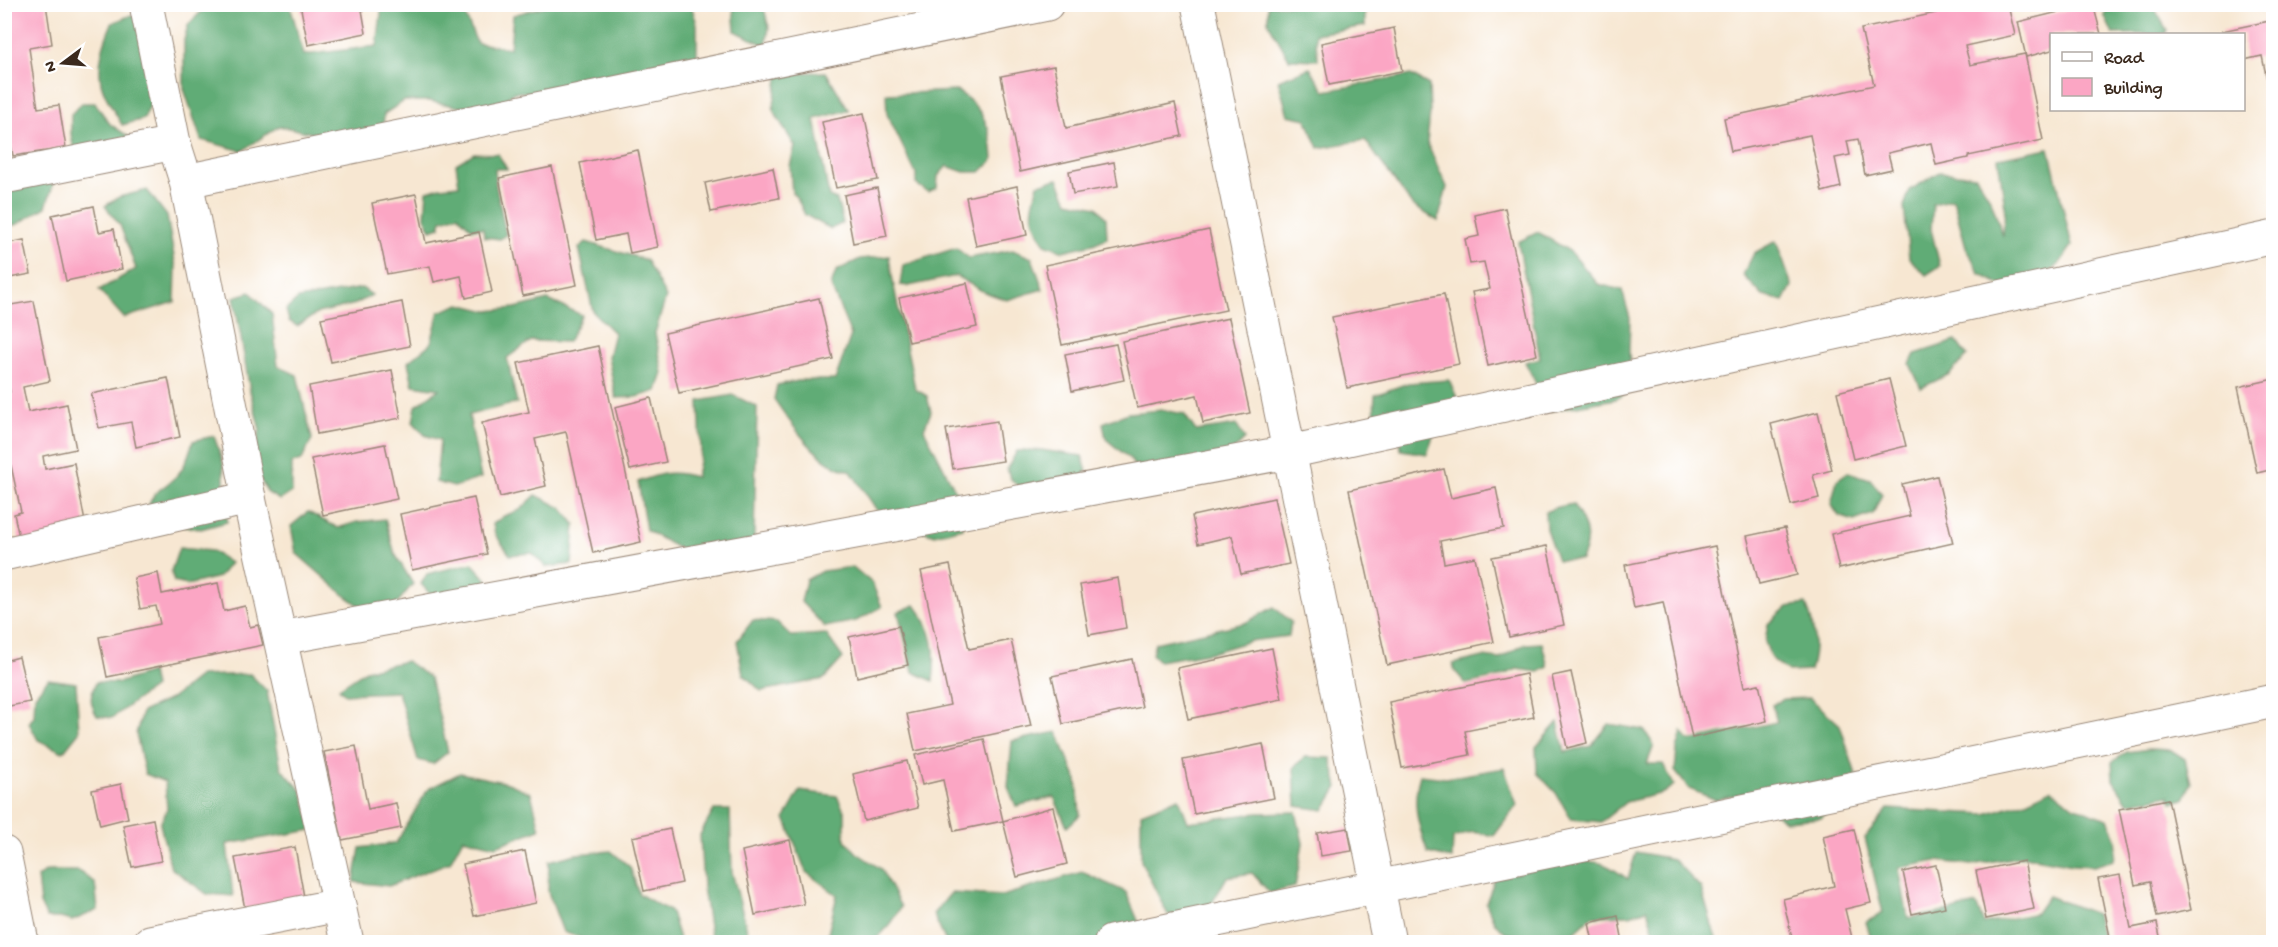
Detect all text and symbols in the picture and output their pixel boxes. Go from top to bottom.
north arrow [33,33,93,93]
legend [2050,33,2245,111]
text: Road [2104,49,2145,70]
text: N [41,58,63,74]
text: Building [2103,79,2163,100]

